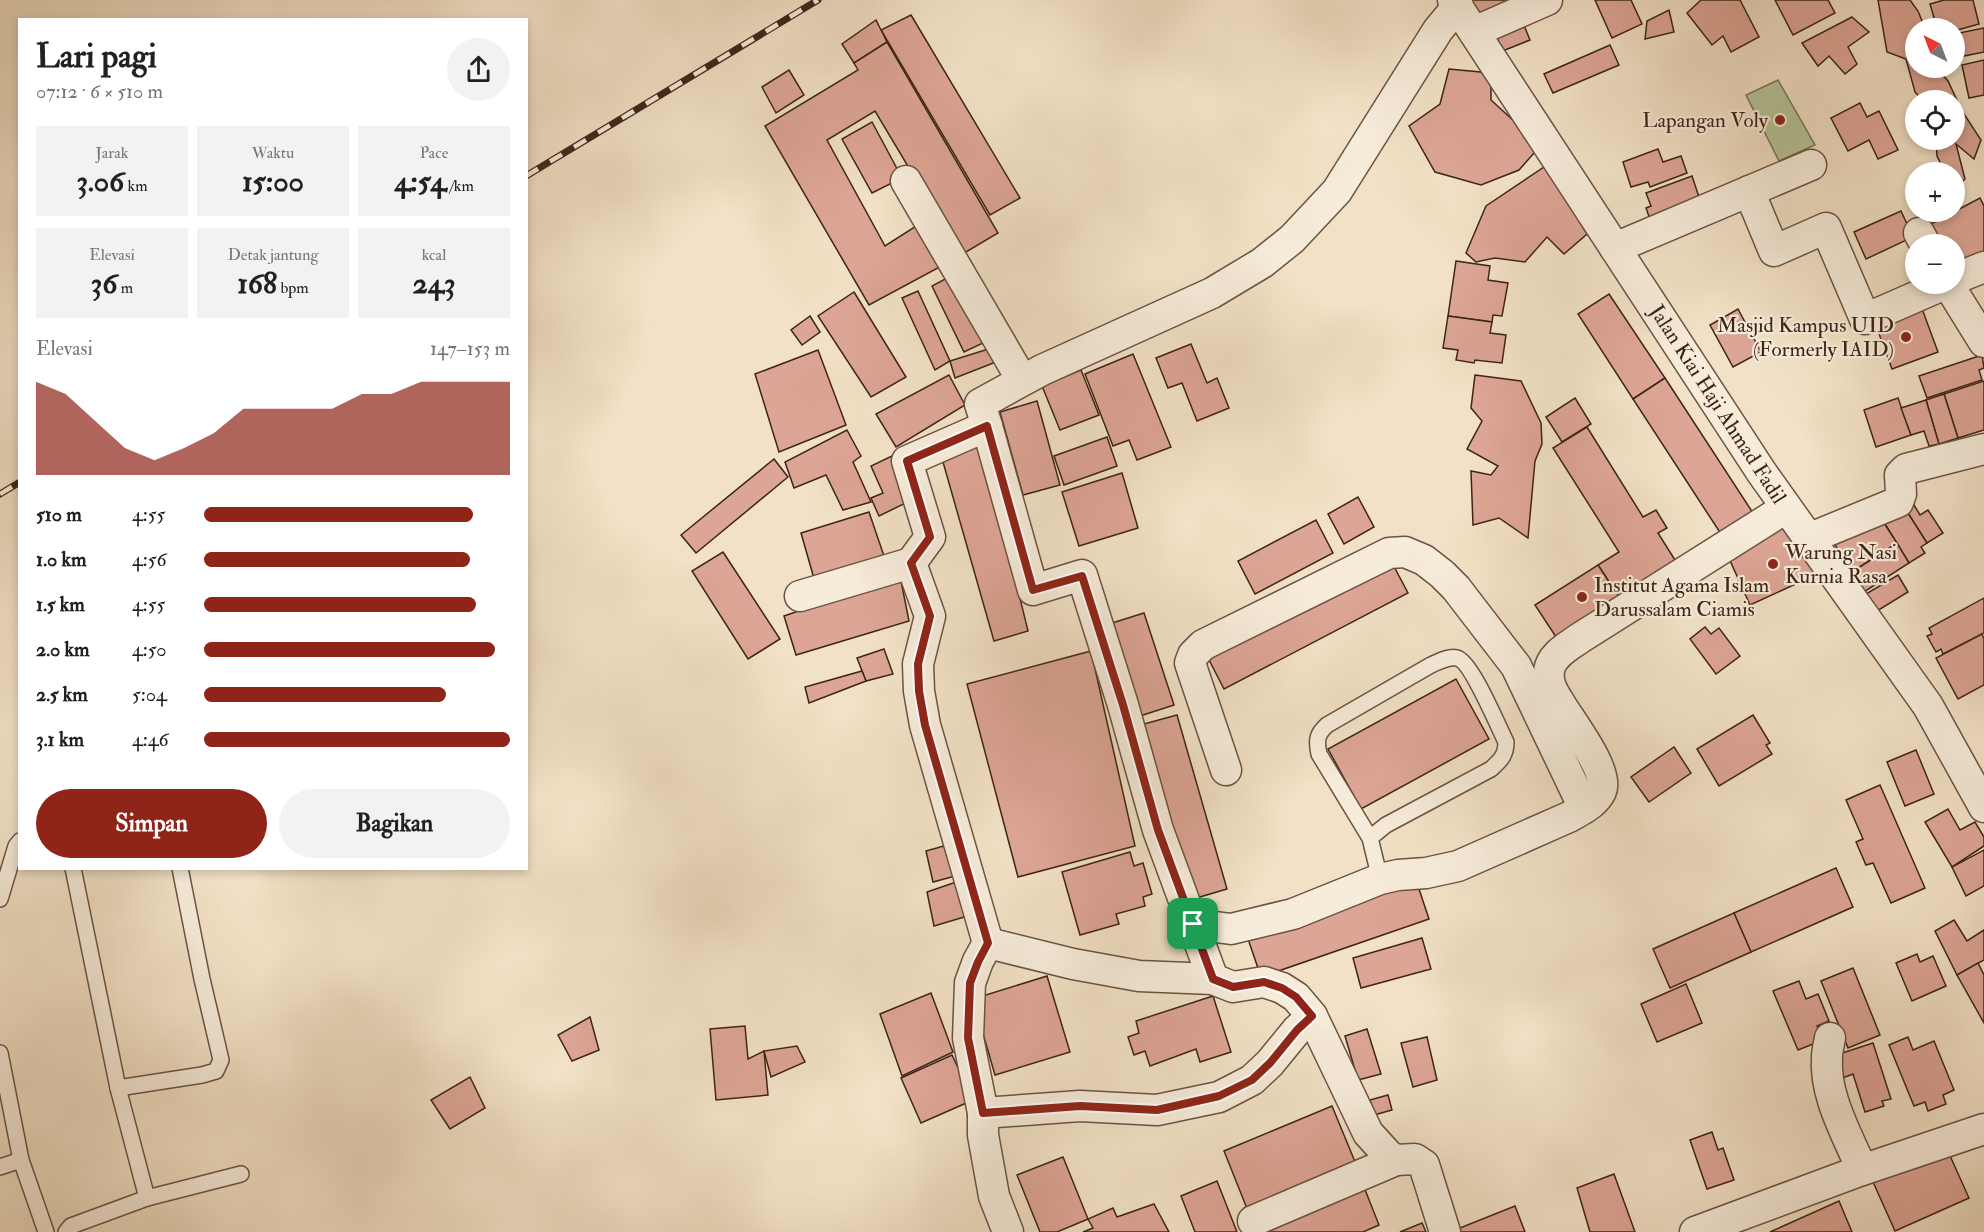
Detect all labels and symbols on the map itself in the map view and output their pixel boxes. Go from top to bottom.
north arrow [1905,18,1965,78]
place label: Lapangan Voly [1642,107,1769,134]
marker: Lapangan Voly [1773,113,1787,127]
street label: Jalan Kiai Haji Ahmad Fadil [1642,299,1792,509]
place label: Masjid Kampus UID (Formerly IAID) [1717,312,1894,363]
marker: Masjid Kampus UID (Formerly IAID) [1899,330,1913,344]
place label: Warung Nasi Kurnia Rasa [1784,539,1898,590]
marker: Warung Nasi Kurnia Rasa [1766,557,1780,571]
place label: Institut Agama Islam Darussalam Ciamis [1594,572,1769,623]
marker: Institut Agama Islam Darussalam Ciamis [1575,590,1589,604]
pin [1167,898,1218,949]

